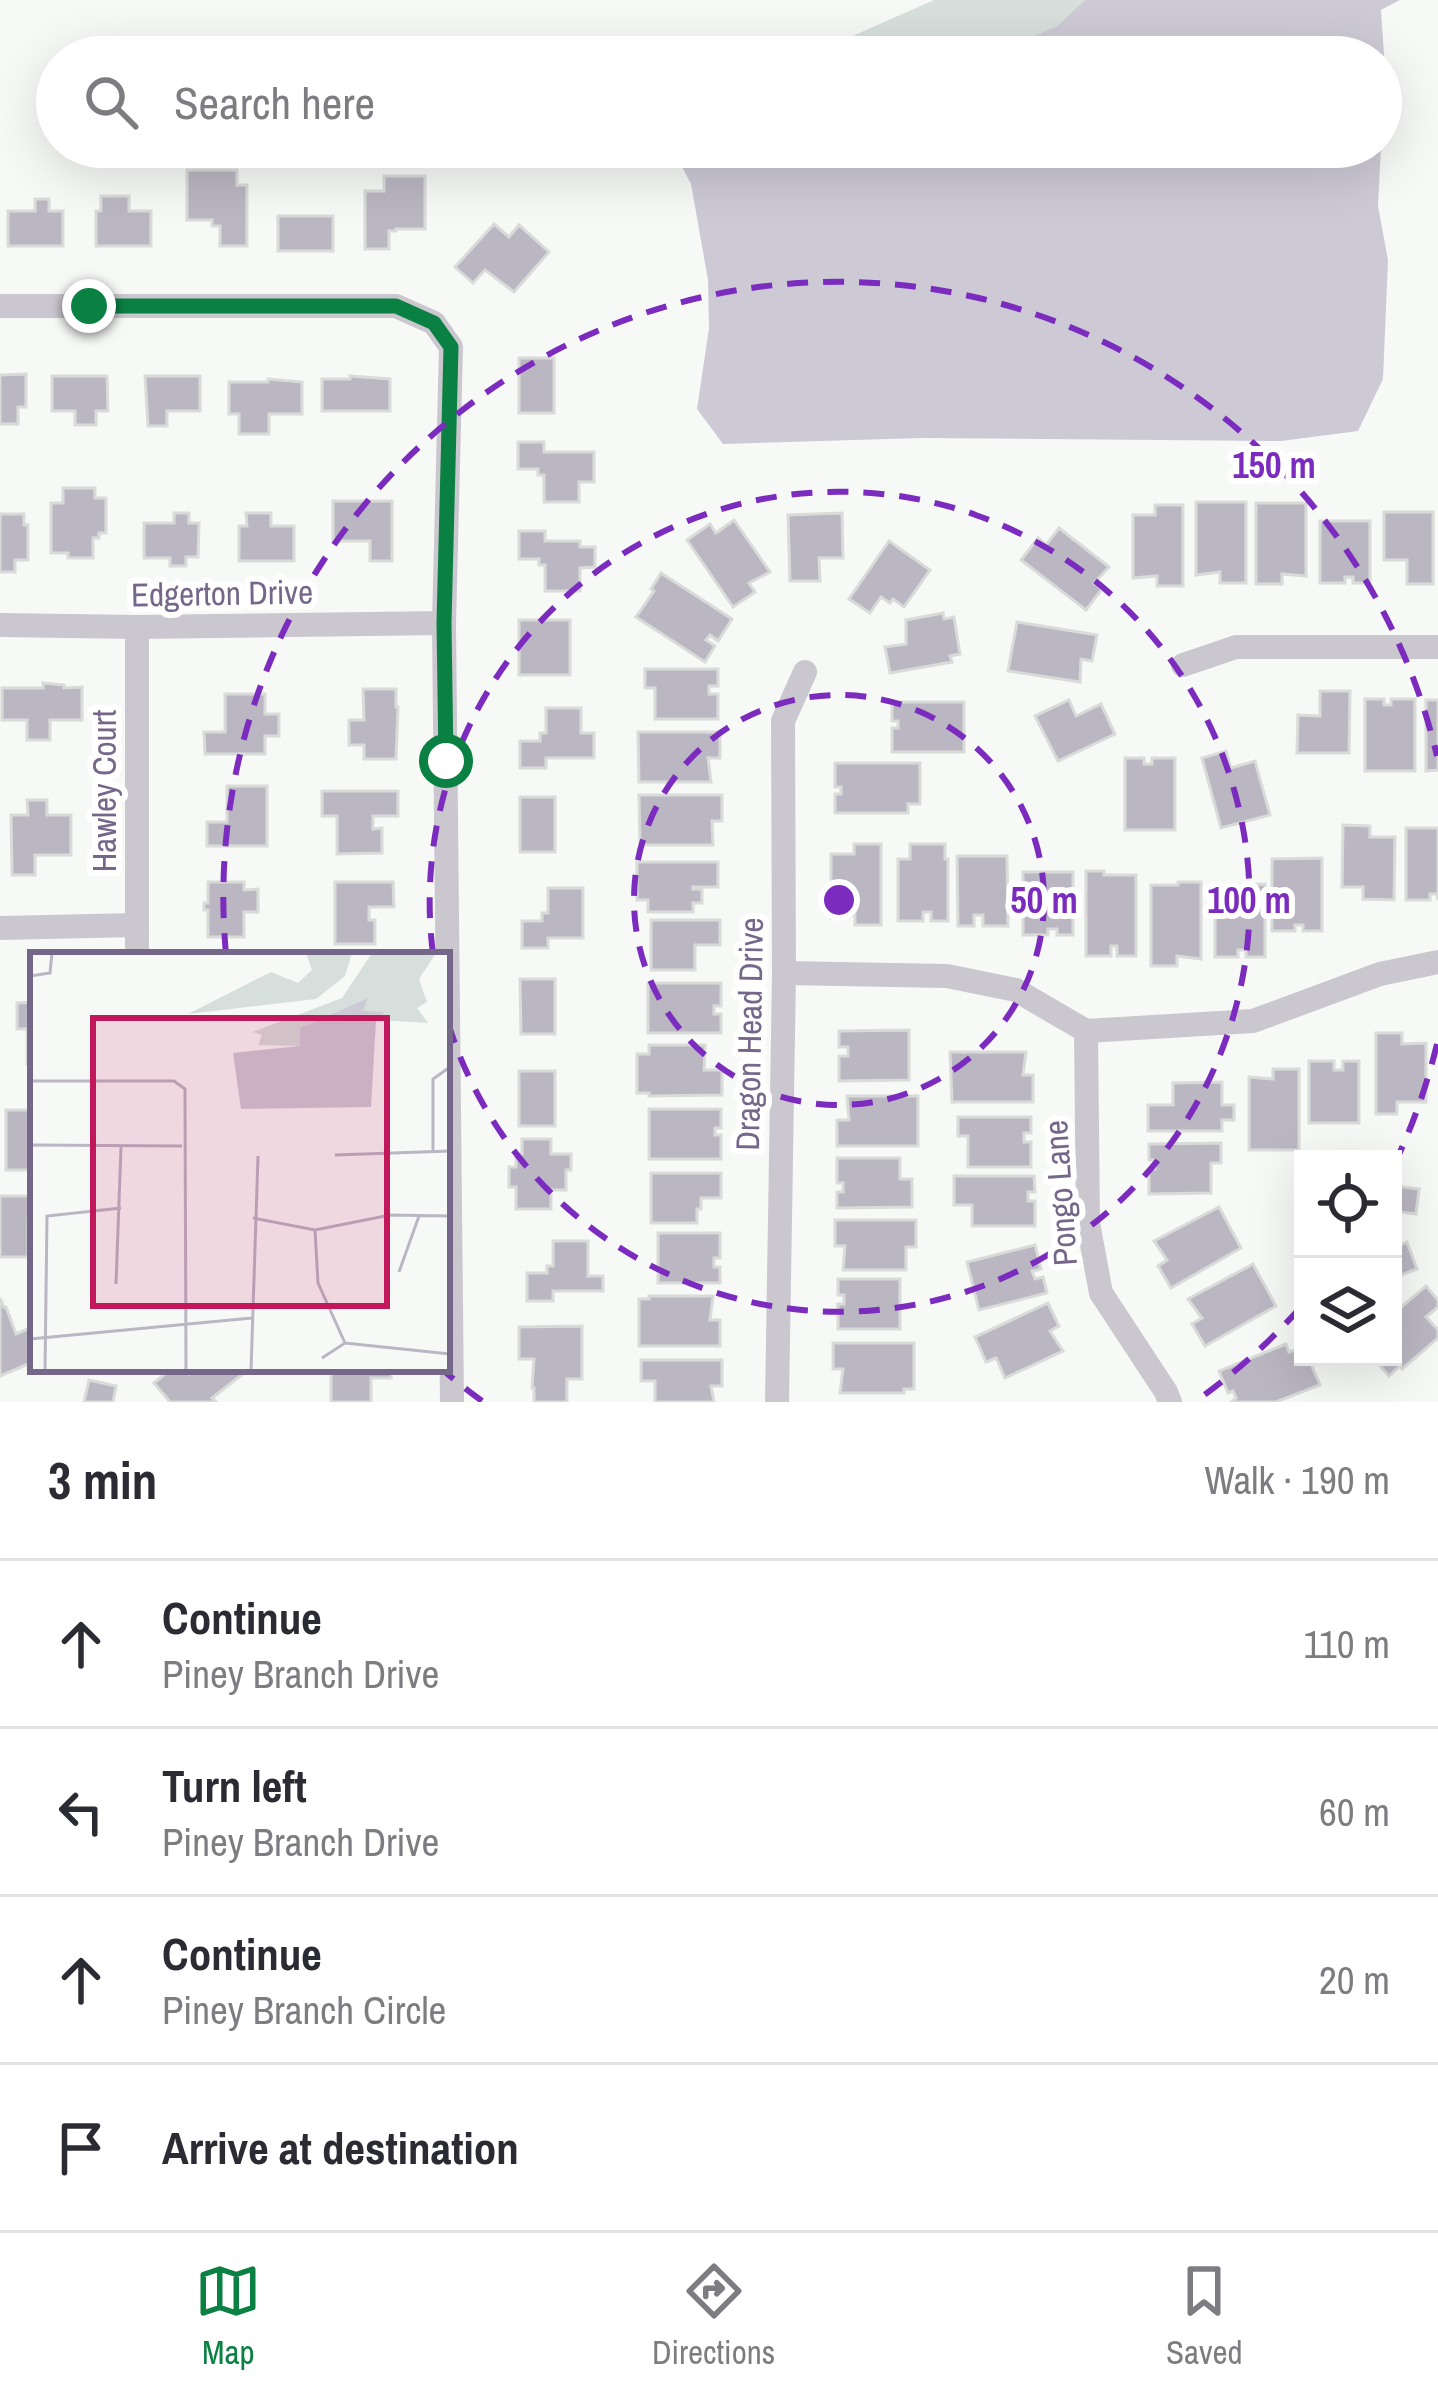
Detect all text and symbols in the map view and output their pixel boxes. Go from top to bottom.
search box [36,36,1402,168]
icon: search [78,69,144,135]
text: Search here [174,72,375,133]
route end [62,279,116,333]
text: 150 m [1232,441,1316,489]
street label: Edgerton Drive [131,569,313,617]
street label: Hawley Court [82,710,126,872]
route start [419,734,473,788]
text: 50 m [1010,876,1078,924]
text: 100 m [1207,876,1291,924]
centre of rings [818,879,860,921]
street label: Dragon Head Drive [725,917,773,1151]
inset map [30,952,450,1372]
street label: Pongo Lane [1033,1119,1087,1267]
map controls [1294,1150,1402,1366]
button: locate [1294,1150,1402,1258]
button: layers [1294,1258,1402,1366]
text: 3 min [48,1446,157,1515]
text: Walk · 190 m [1205,1454,1390,1506]
text: Continue [162,1587,322,1648]
icon: ahead [48,1611,114,1677]
text: 110 m [1303,1618,1390,1670]
text: Piney Branch Drive [162,1648,439,1700]
text: Turn left [162,1755,307,1816]
icon: left [48,1779,114,1845]
text: 60 m [1319,1786,1390,1838]
text: Piney Branch Drive [162,1816,439,1868]
text: Continue [162,1923,322,1984]
icon: ahead [48,1947,114,2013]
text: 20 m [1319,1954,1390,2006]
text: Piney Branch Circle [162,1984,446,2036]
icon: arrive [48,2115,114,2181]
text: Arrive at destination [162,2117,519,2178]
tab: Map [195,2258,261,2374]
tab: Directions [652,2258,775,2374]
tab: Saved [1166,2258,1243,2374]

